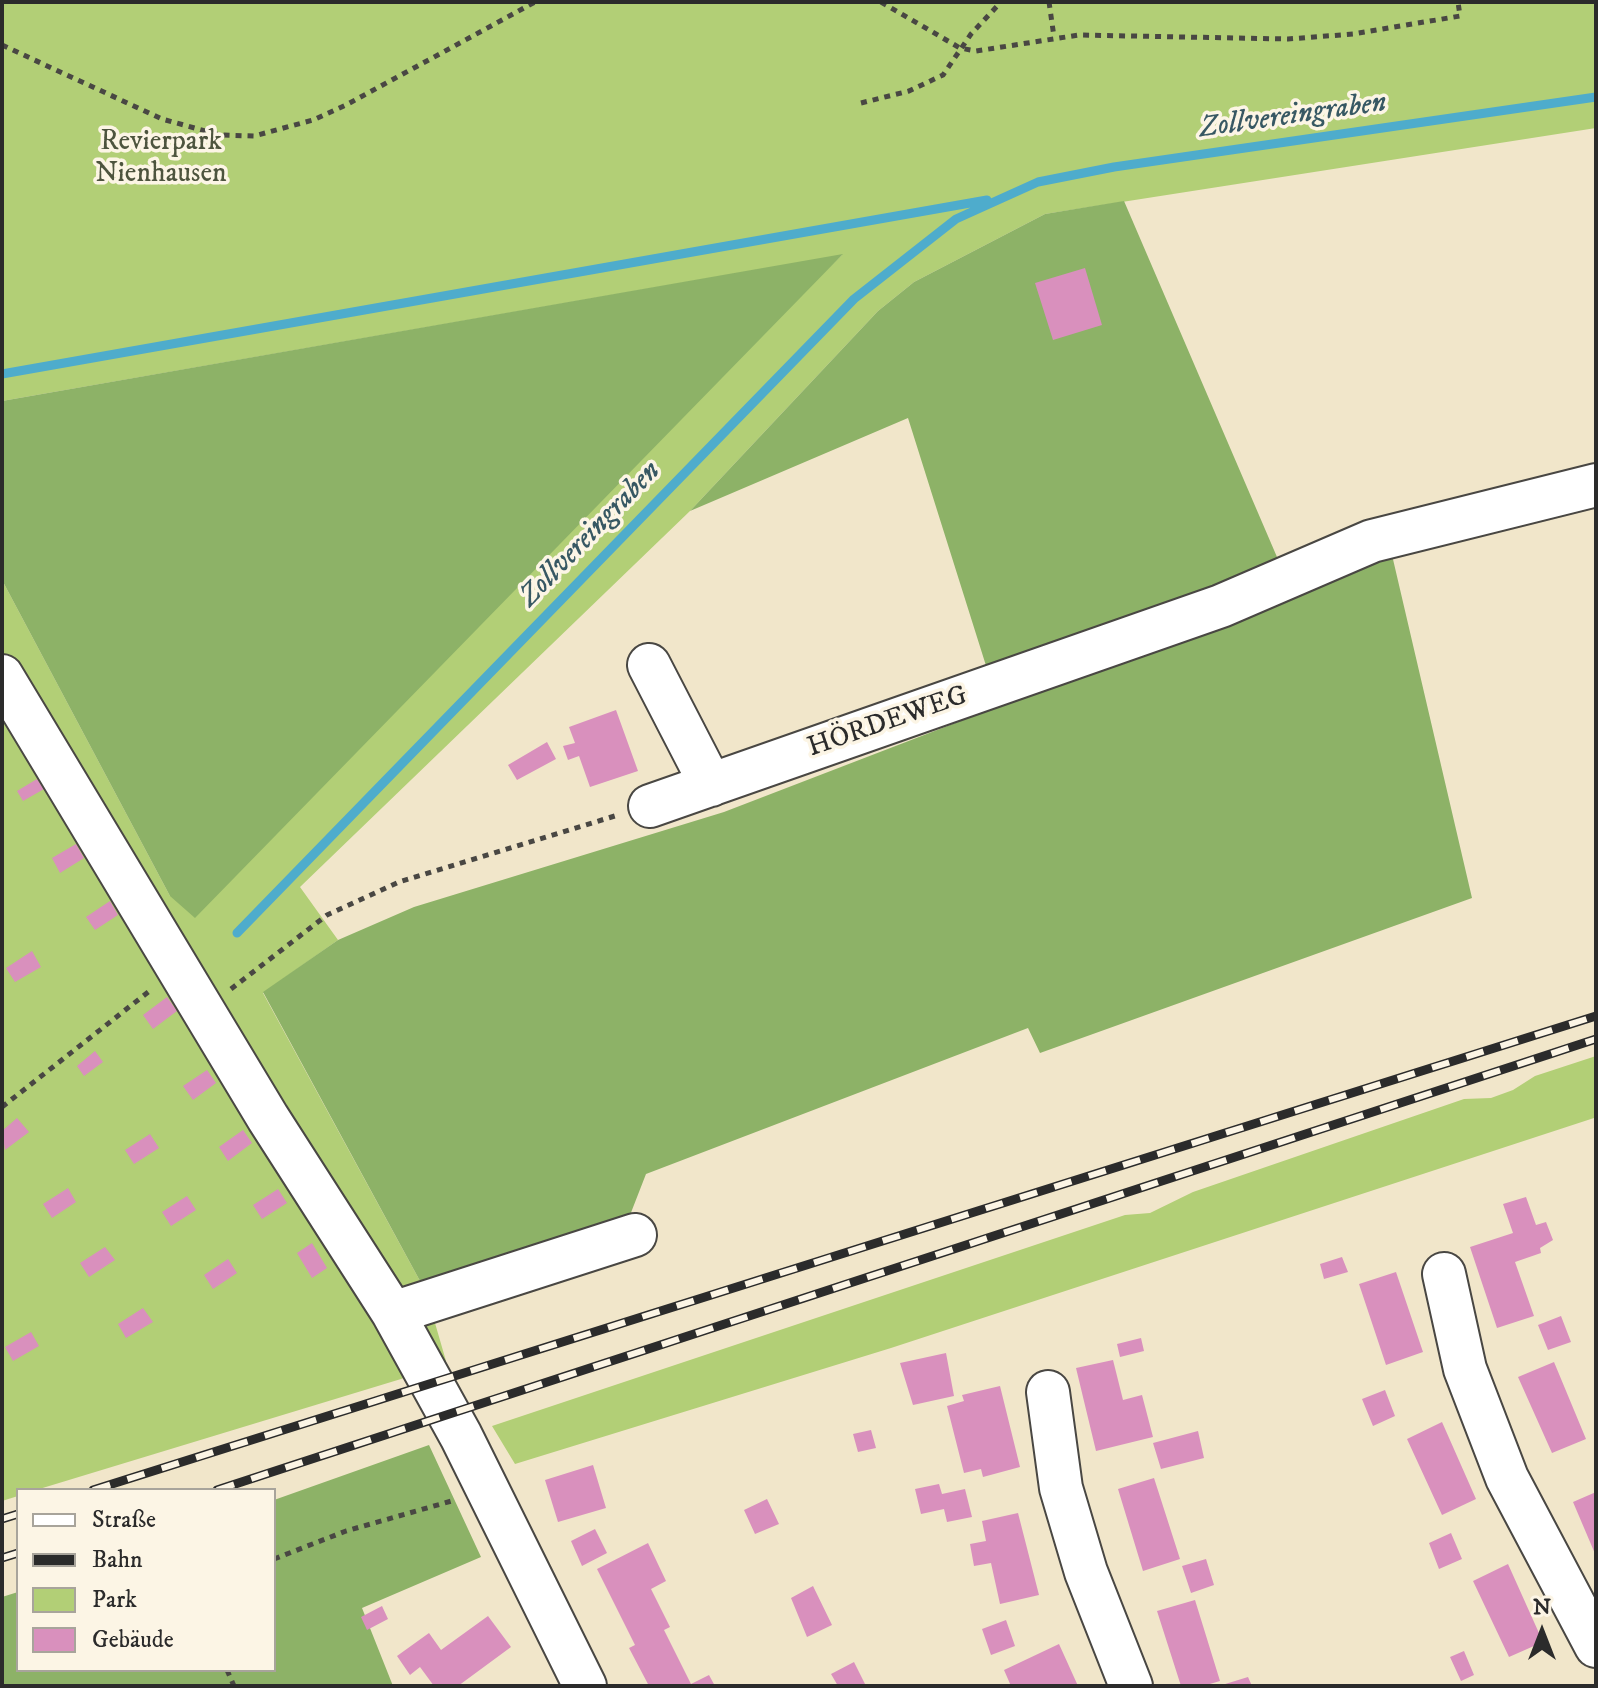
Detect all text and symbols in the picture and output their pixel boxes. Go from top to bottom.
water label: Zollvereingraben [1197,86,1389,148]
park label: Revierpark Nienhausen [95,126,227,192]
water label: Zollvereingraben [513,455,669,615]
street label: HÖRDEWEG [804,680,972,766]
legend [16,1488,276,1672]
text: Straße [92,1505,156,1535]
text: Bahn [92,1545,143,1575]
text: Park [92,1585,137,1615]
north arrow [1502,1592,1582,1672]
text: N [1533,1594,1551,1621]
text: Gebäude [92,1625,174,1655]

